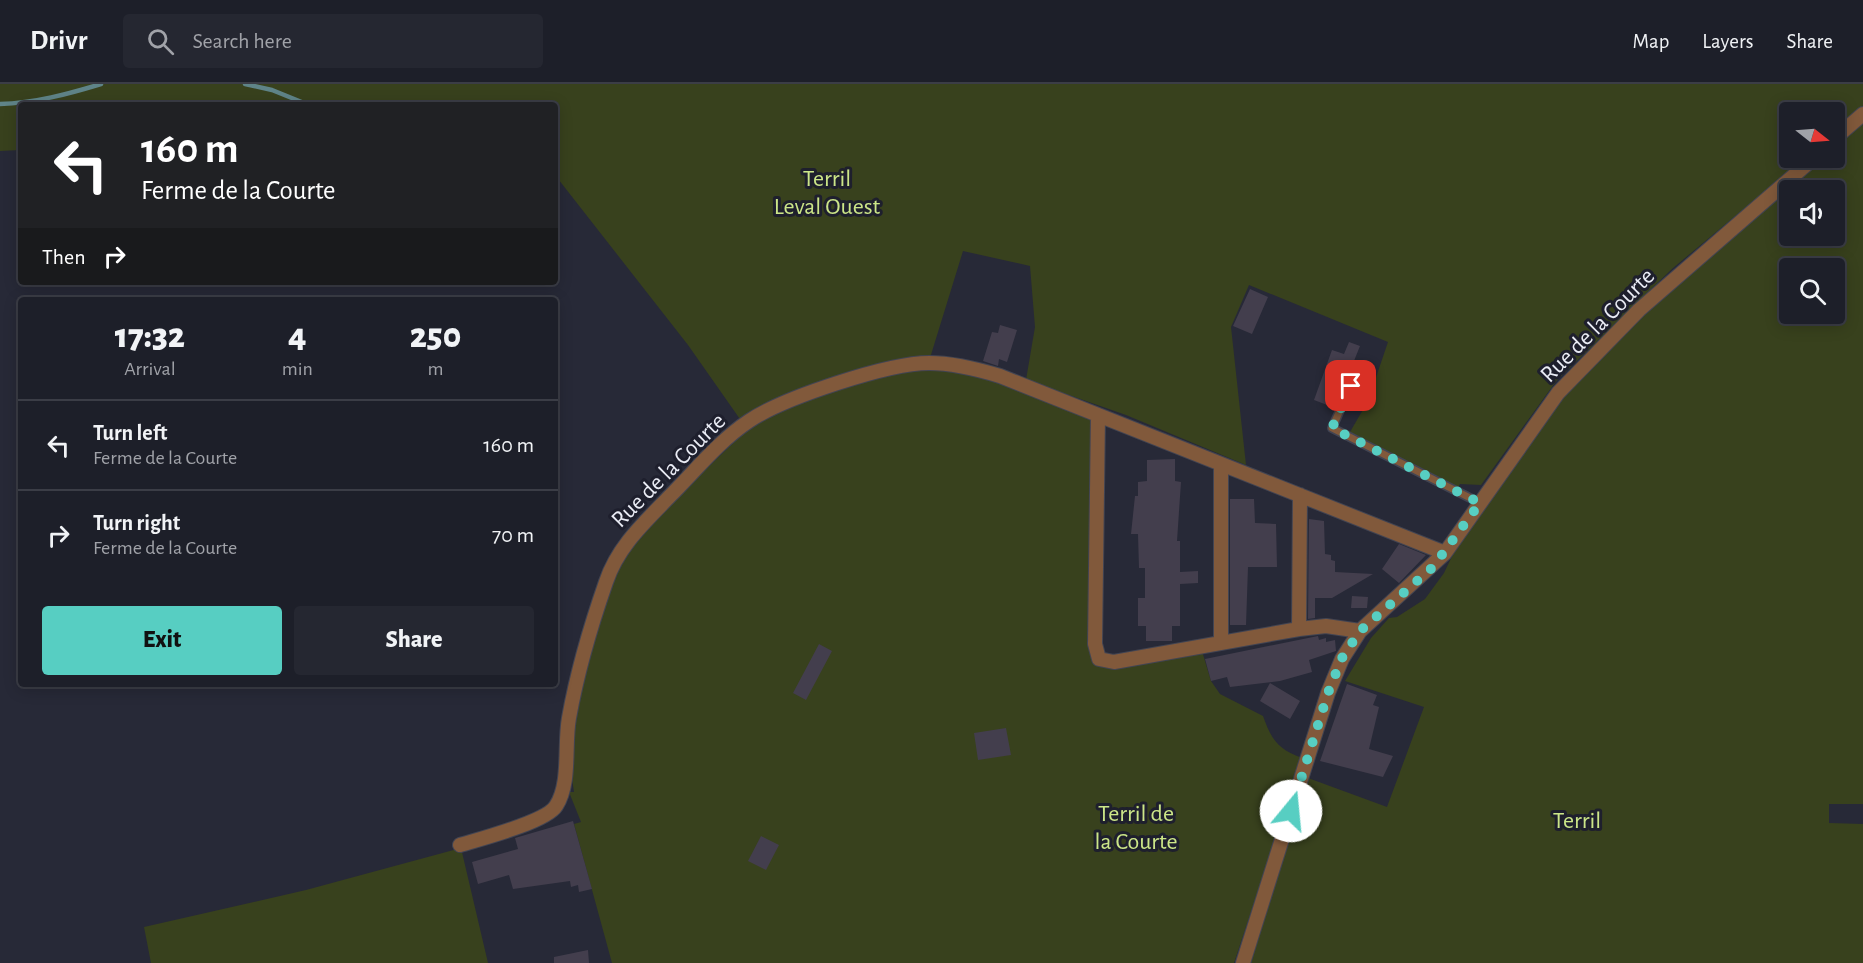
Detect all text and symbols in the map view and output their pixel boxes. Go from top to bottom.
search box [123,14,543,68]
icon: search [144,25,177,58]
text: Drivr [30,27,87,55]
text: Search here [192,30,292,52]
text: Map [1633,31,1669,52]
text: Layers [1702,31,1753,52]
text: Share [1786,31,1833,52]
north arrow [1779,102,1845,168]
map controls [1779,102,1845,324]
icon: left [42,126,120,204]
text: 160 m [141,128,239,170]
park label: Terril Leval Ouest [774,167,881,219]
text: Ferme de la Courte [141,177,336,204]
button: sound [1779,180,1845,246]
icon: right [98,240,131,273]
text: Then [42,246,86,268]
button: search [1779,258,1845,324]
street label: Rue de la Courte [1536,264,1659,387]
text: 17:32 [115,318,185,354]
text: 4 [288,318,307,354]
text: 250 [410,318,461,354]
text: Arrival [124,359,176,379]
text: min [282,359,313,379]
text: m [427,359,443,379]
pin [1325,360,1376,411]
icon: arrive [1334,369,1367,402]
street label: Rue de la Courte [607,409,730,532]
text: Turn left [93,422,167,444]
icon: left [42,429,75,462]
text: 160 m [483,434,534,456]
text: Ferme de la Courte [93,448,237,468]
text: Turn right [93,512,180,534]
icon: right [42,519,75,552]
text: 70 m [492,524,534,546]
text: Ferme de la Courte [93,538,237,558]
button: Exit [42,606,282,675]
button: Share [294,606,534,675]
position arrow [1259,779,1323,843]
park label: Terril de la Courte [1095,802,1177,854]
park label: Terril [1553,809,1601,833]

